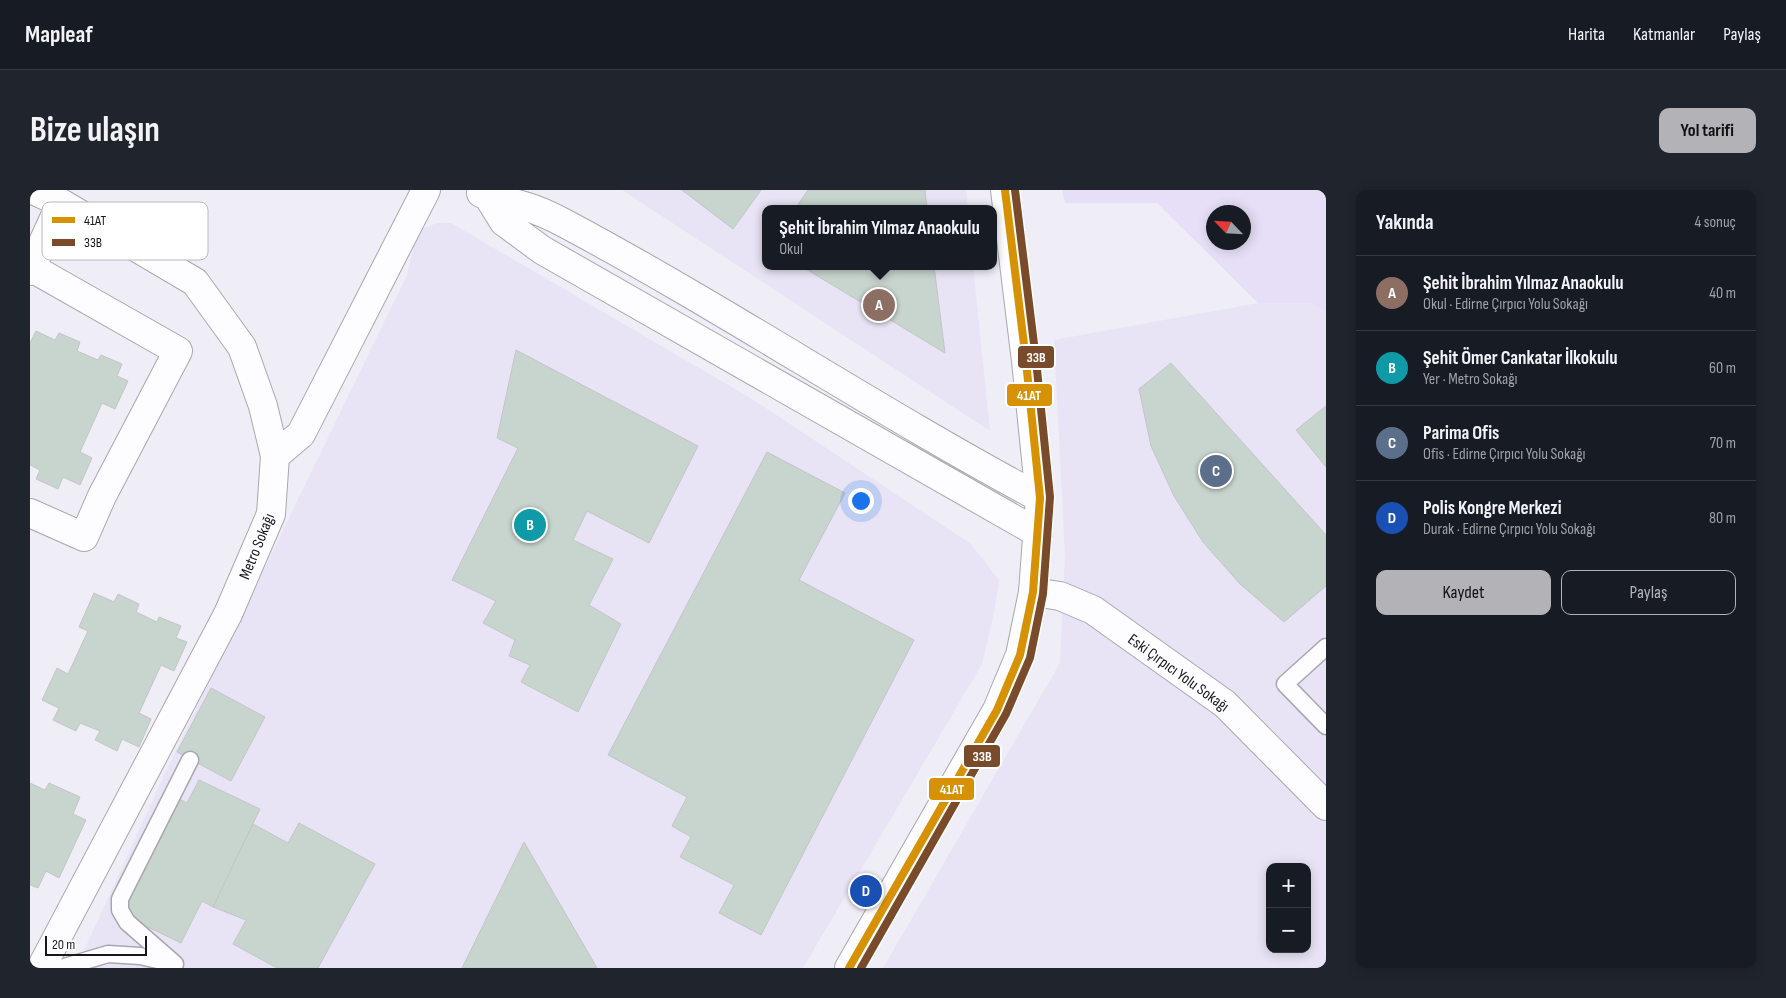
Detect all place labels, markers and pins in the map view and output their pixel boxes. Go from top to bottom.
pin: A [863,286,895,324]
pin: C [1200,452,1232,490]
pin: B [514,506,546,544]
pin: D [850,872,882,910]

